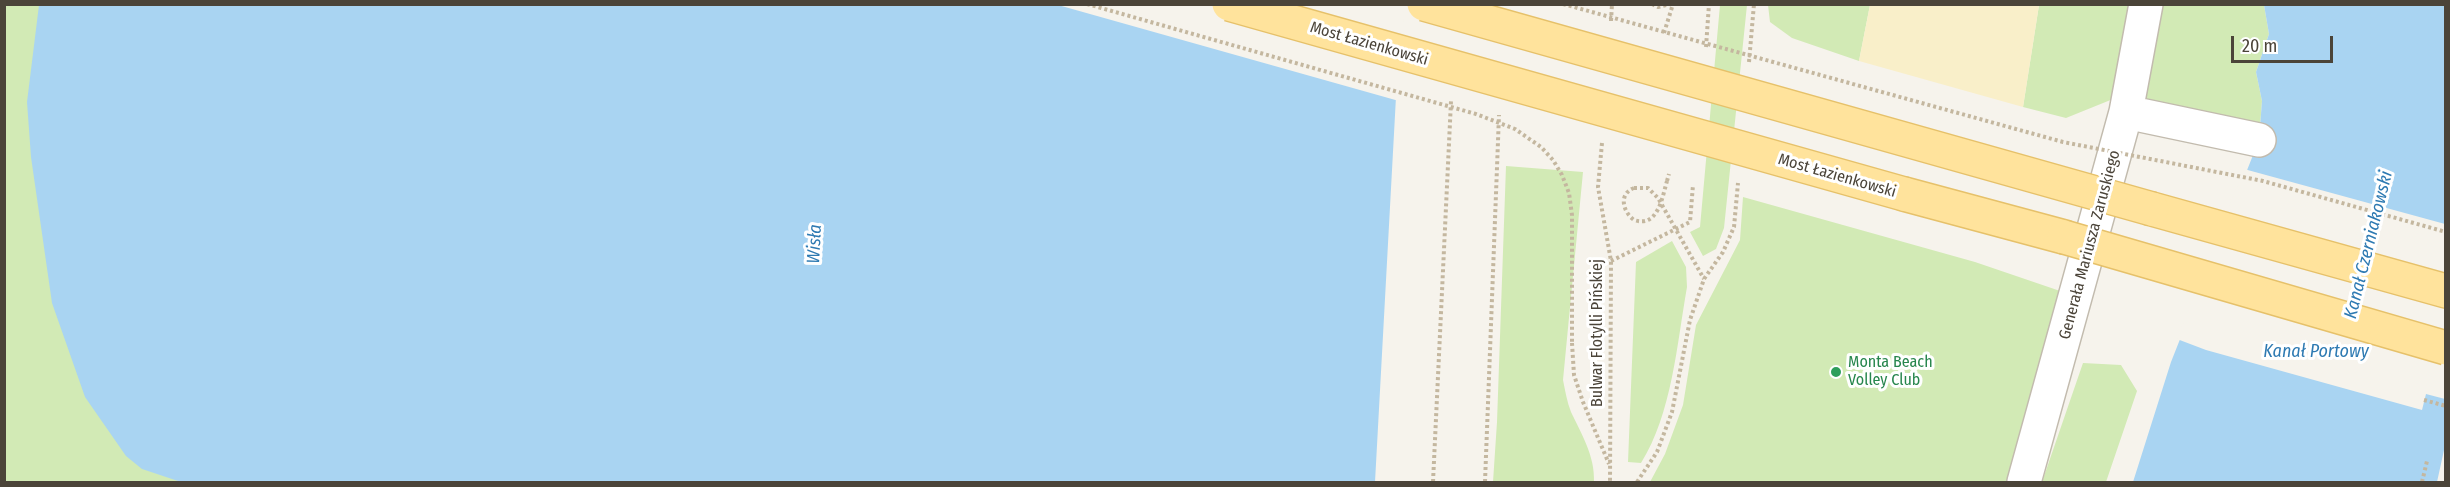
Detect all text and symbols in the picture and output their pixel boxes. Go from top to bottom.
street label: Most Łazienkowski [1308,18,1430,70]
scale bar [2234,24,2336,62]
text: 20 m [2242,35,2277,57]
street label: Generała Mariusza Zaruskiego [2055,148,2125,342]
street label: Most Łazienkowski [1776,150,1898,202]
water label: Kanał Czerniakowski [2340,169,2398,321]
water label: Wisła [803,224,827,264]
street label: Bulwar Flotylli Pińskiej [1588,259,1608,407]
water label: Kanał Portowy [2263,341,2369,363]
place label: Monta Beach Volley Club [1848,353,1933,391]
marker: Monta Beach Volley Club [1829,365,1843,379]

